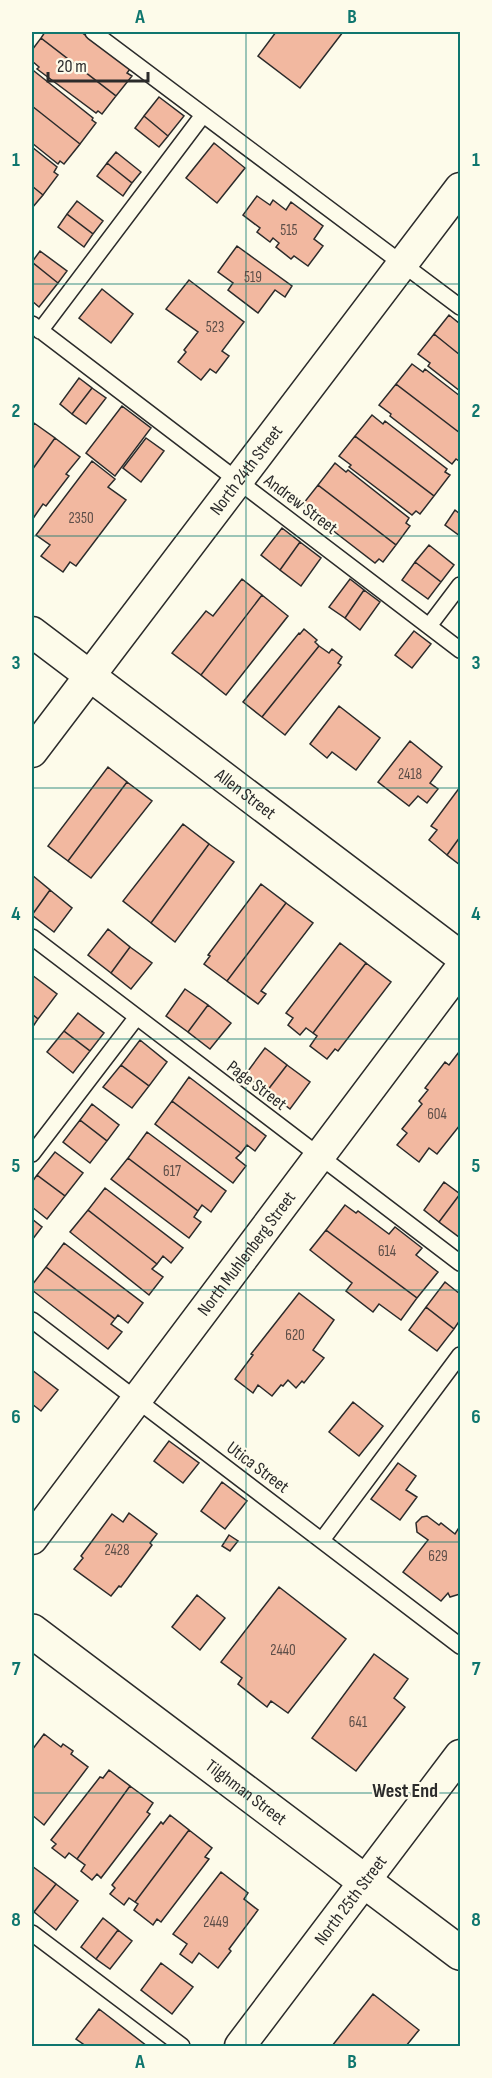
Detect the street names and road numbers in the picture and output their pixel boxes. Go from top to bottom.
street label: North 24th Street [206,421,287,519]
street label: Andrew Street [259,469,342,539]
street label: Allen Street [210,764,280,824]
street label: Page Street [223,1056,291,1115]
street label: North Muhlenberg Street [193,1187,300,1320]
street label: Utica Street [222,1437,293,1498]
street label: Tilghman Street [201,1755,291,1830]
street label: North 25th Street [310,1851,392,1949]

